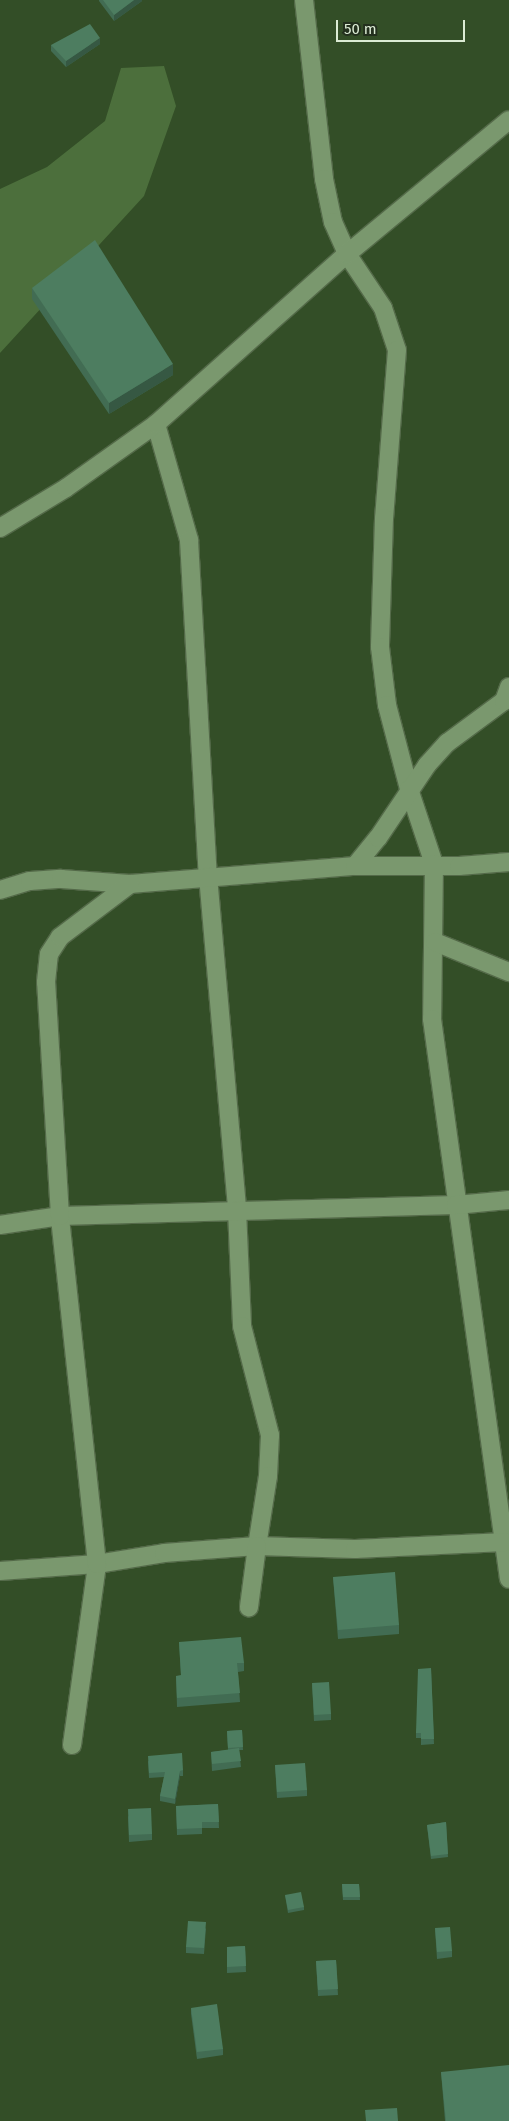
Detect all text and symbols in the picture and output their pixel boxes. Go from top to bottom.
scale bar [339,10,468,42]
text: 50 m [344,20,377,38]

